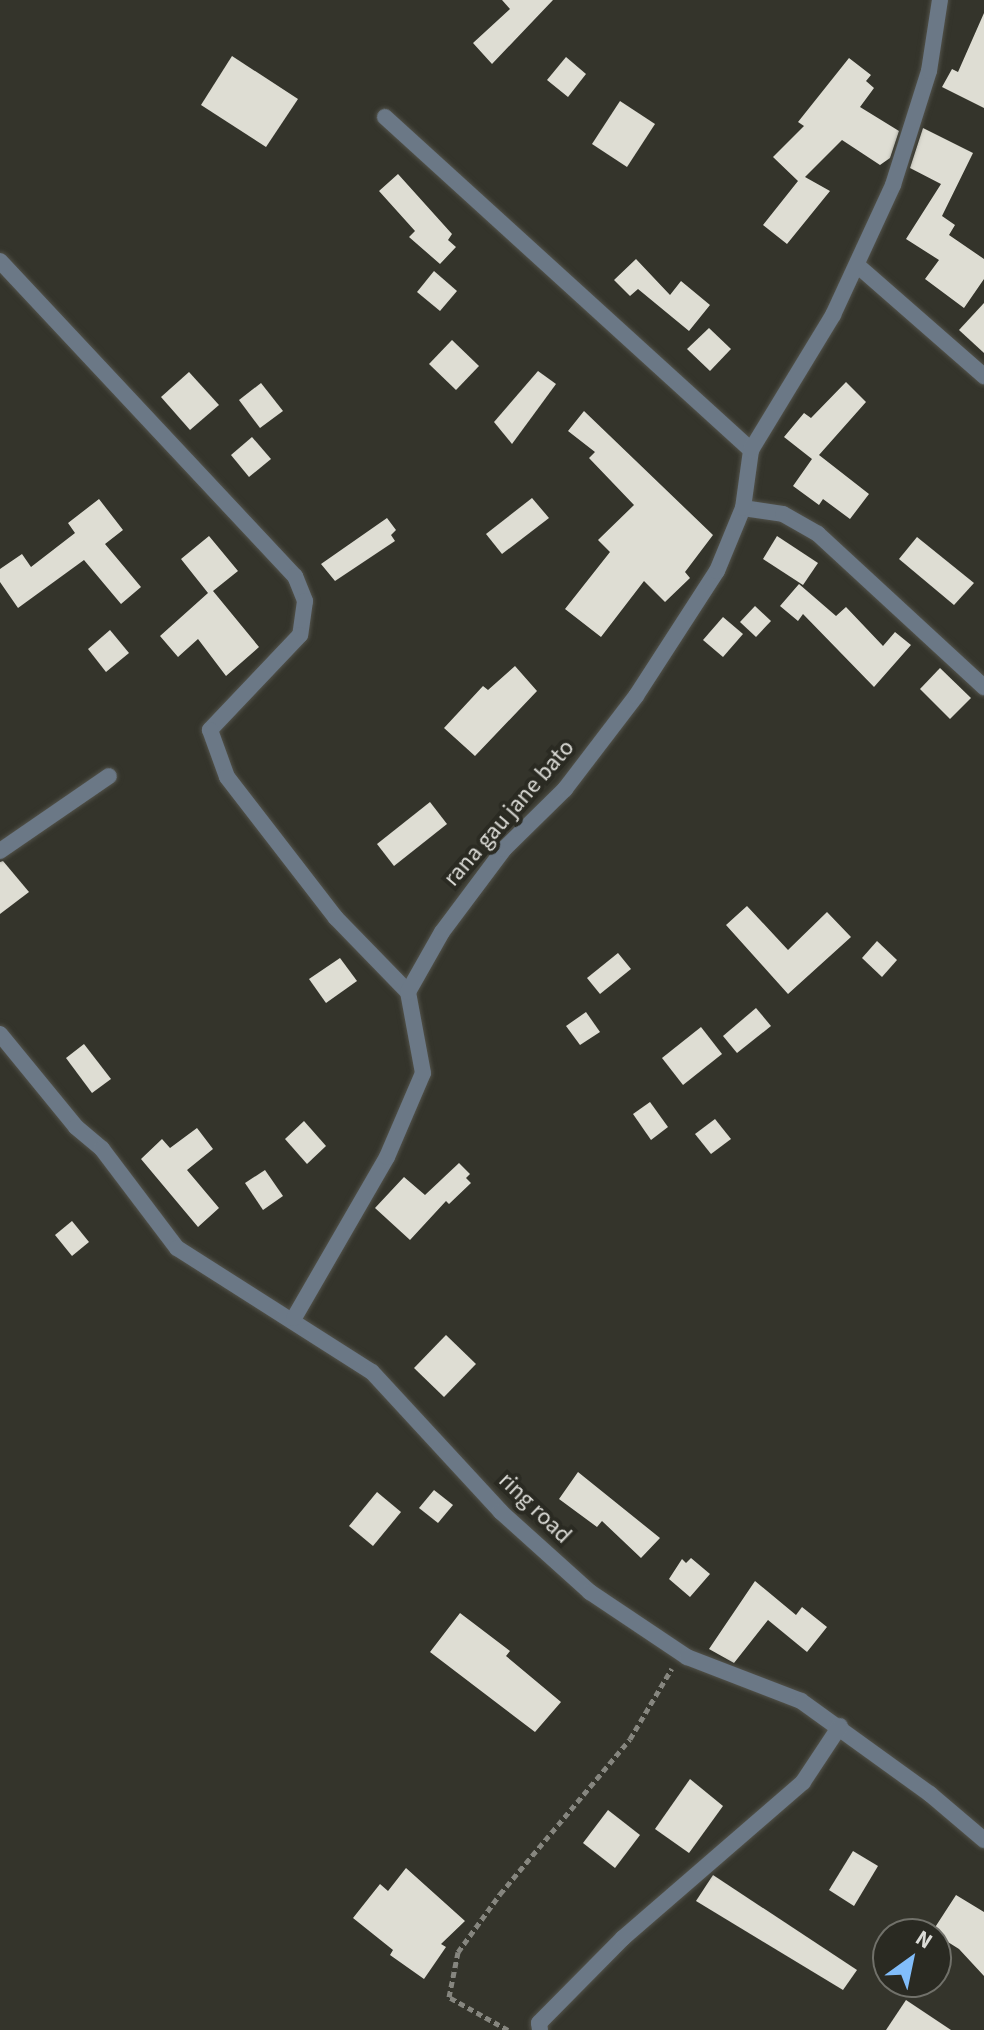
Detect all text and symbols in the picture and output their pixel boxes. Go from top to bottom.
street label: rana gau jane bato [437,734,581,892]
street label: ring road [492,1466,578,1550]
north arrow [872,1918,952,1998]
text: N [909,1922,939,1957]

